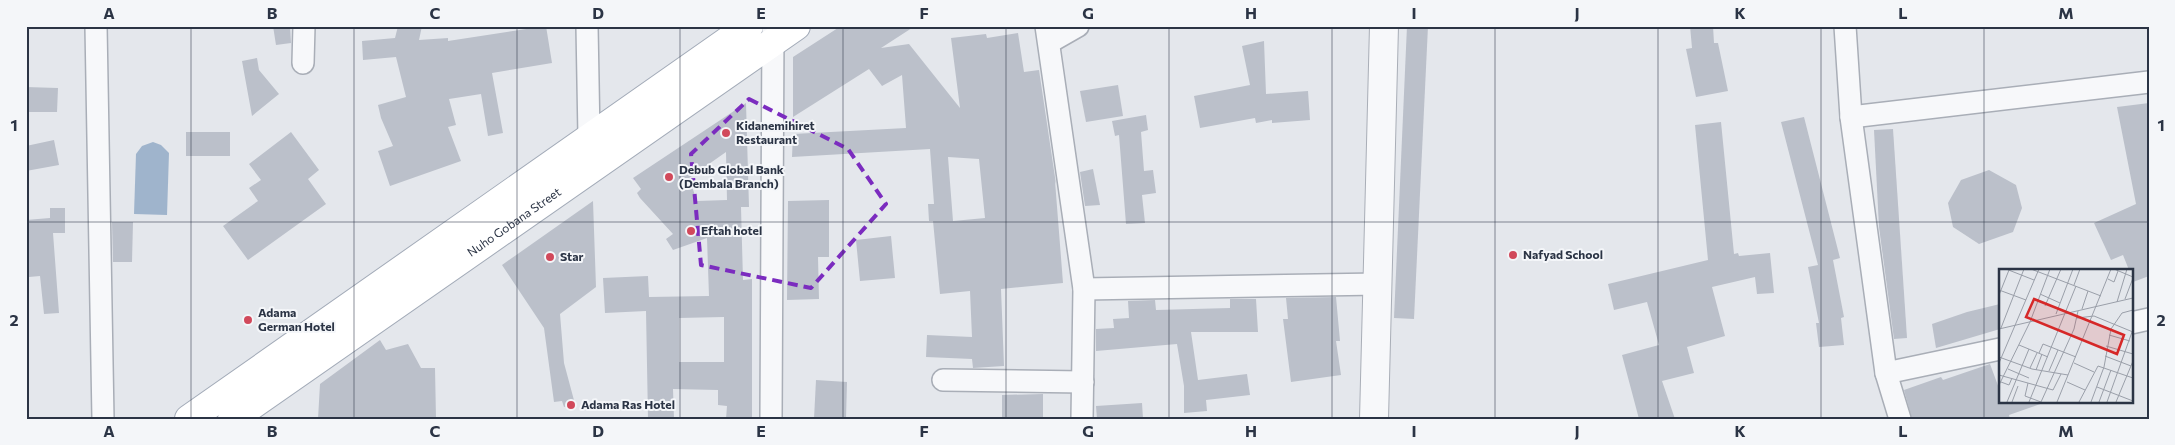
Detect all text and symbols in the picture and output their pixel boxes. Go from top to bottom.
text: A [103,3,115,22]
text: B [267,3,278,22]
text: C [430,3,441,22]
text: D [592,3,604,22]
text: E [756,3,766,22]
text: F [919,3,929,22]
text: G [1082,3,1094,22]
text: H [1245,3,1257,22]
text: I [1411,3,1417,22]
text: J [1574,3,1580,22]
text: K [1734,3,1746,22]
text: L [1898,3,1908,22]
text: M [2058,3,2074,22]
text: 1 [10,115,18,134]
text: 1 [2157,115,2165,134]
place label: Kidanemihiret Restaurant [736,118,815,146]
marker: Kidanemihiret Restaurant [720,127,732,139]
place label: Debub Global Bank (Dembala Branch) [679,162,784,190]
marker: Debub Global Bank (Dembala Branch) [663,171,675,183]
street label: Nuho Gobana Street [464,184,563,259]
place label: Eftah hotel [701,223,762,237]
marker: Eftah hotel [685,225,697,237]
place label: Nafyad School [1523,247,1603,261]
place label: Star [560,249,583,263]
marker: Nafyad School [1507,249,1519,261]
marker: Star [544,251,556,263]
inset map [1999,269,2132,402]
place label: Adama German Hotel [258,305,335,333]
text: 2 [9,310,19,329]
text: 2 [2156,310,2166,329]
marker: Adama German Hotel [242,314,254,326]
place label: Adama Ras Hotel [581,397,675,411]
marker: Adama Ras Hotel [565,399,577,411]
text: A [103,421,115,440]
text: B [267,421,278,440]
text: C [430,421,441,440]
text: D [592,421,604,440]
text: E [756,421,766,440]
text: F [919,421,929,440]
text: G [1082,421,1094,440]
text: H [1245,421,1257,440]
text: I [1411,421,1417,440]
text: J [1574,421,1580,440]
text: K [1734,421,1746,440]
text: L [1898,421,1908,440]
text: M [2058,421,2074,440]

